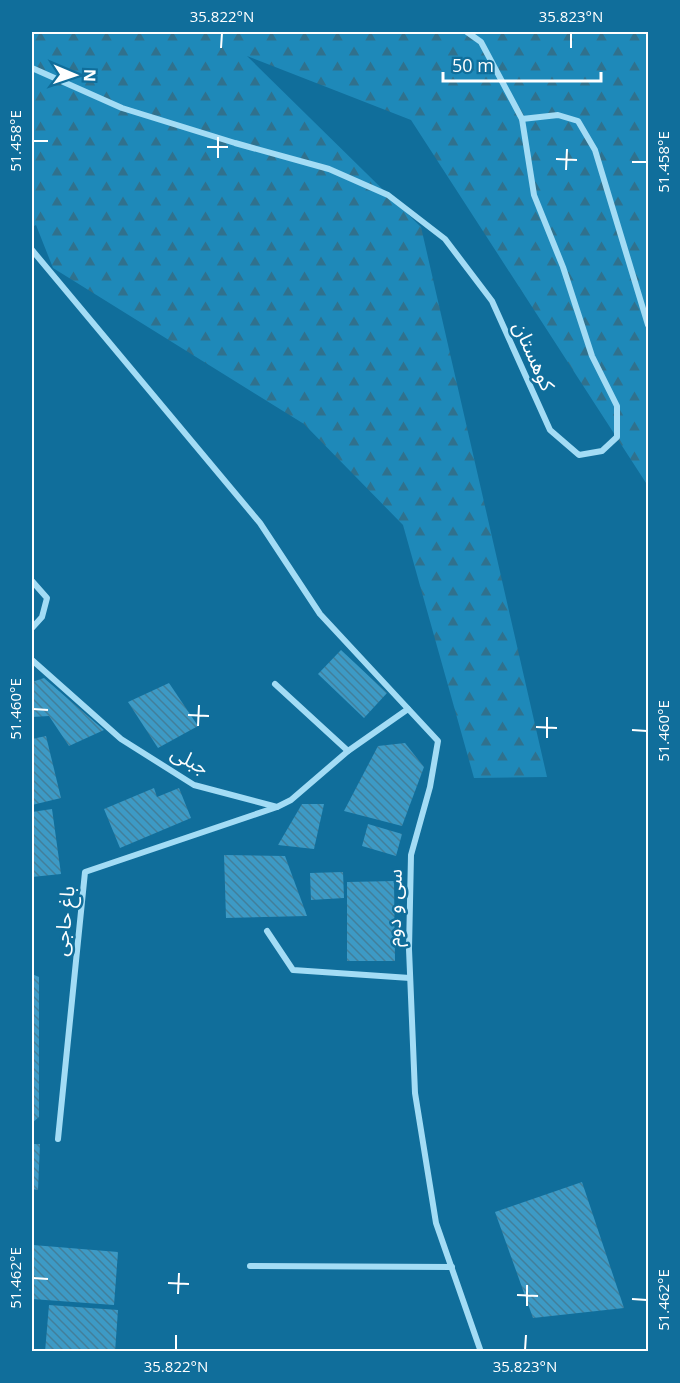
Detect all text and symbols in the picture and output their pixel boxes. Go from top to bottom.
text: 35.822°N [190,6,254,26]
text: 35.823°N [539,6,603,26]
north arrow [45,45,105,105]
scale bar [443,45,600,83]
text: 50 m [452,53,494,77]
text: N [79,69,101,82]
text: 51.458°E [5,110,25,172]
text: 51.458°E [653,131,673,193]
street label: کوهستان [507,317,562,395]
text: 51.460°E [5,678,25,740]
text: 51.460°E [653,700,673,762]
street label: جبلی [167,738,214,781]
street label: سی و دوم [379,869,410,947]
street label: باغ حاجی [46,884,83,958]
text: 51.462°E [5,1247,25,1309]
text: 51.462°E [653,1269,673,1331]
text: 35.822°N [144,1356,208,1376]
text: 35.823°N [493,1356,557,1376]

